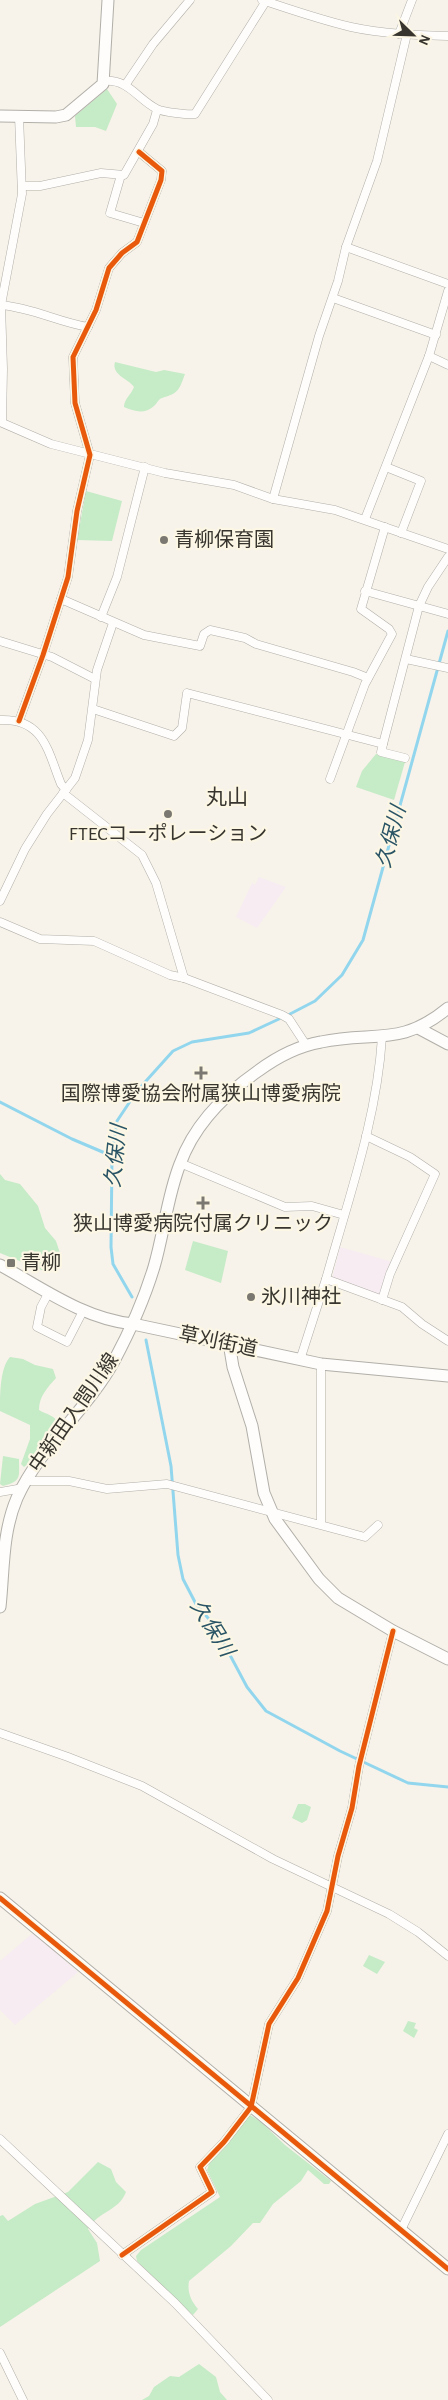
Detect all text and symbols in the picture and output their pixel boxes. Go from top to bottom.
north arrow [388,10,438,60]
text: N [416,32,432,47]
place label: 青柳保育園 [174,529,274,550]
marker: 青柳保育園 [158,534,170,546]
district label: 丸山 [206,786,248,808]
water label: 久保川 [372,802,410,870]
marker: FTECコーポレーション [162,808,174,820]
place label: FTECコーポレーション [69,823,267,844]
marker: 国際博愛協会附属狭山博愛病院 [194,1066,208,1080]
place label: 国際博愛協会附属狭山博愛病院 [61,1082,341,1104]
water label: 久保川 [101,1121,130,1188]
marker: 狭山博愛病院付属クリニック [196,1196,210,1210]
place label: 狭山博愛病院付属クリニック [73,1212,333,1234]
place label: 青柳 [21,1252,61,1273]
marker: 青柳 [5,1257,17,1269]
place label: 氷川神社 [261,1286,341,1307]
marker: 氷川神社 [245,1291,257,1303]
street label: 草刈街道 [177,1323,259,1360]
street label: 中新田入間川線 [24,1349,122,1476]
water label: 久保川 [186,1595,240,1662]

